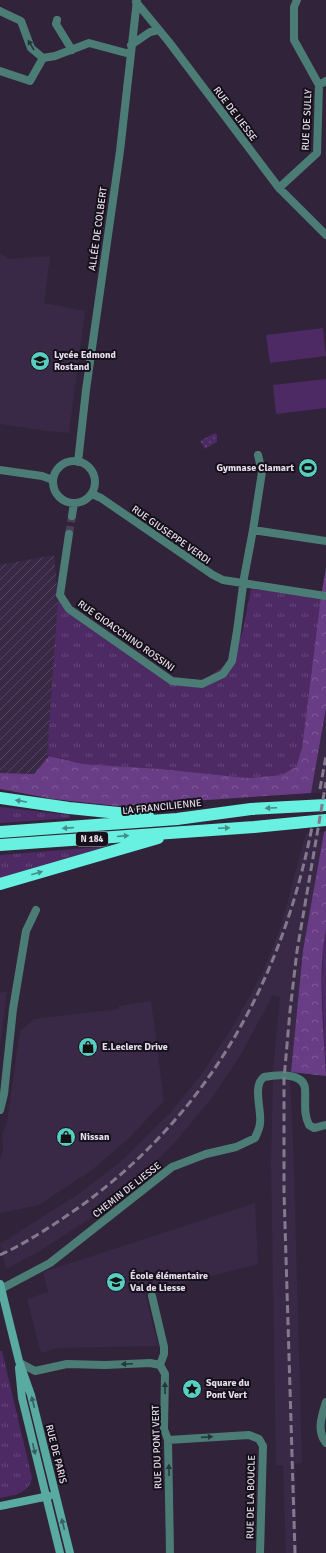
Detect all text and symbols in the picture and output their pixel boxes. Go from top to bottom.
one-way arrow [28,39,35,51]
street label: RUE DE LIESSE [211,84,260,144]
street label: RUE DE SULLY [299,89,315,151]
street label: ALLÉE DE COLBERT [85,186,110,272]
place label: Lycée Edmond Rostand [54,349,116,373]
school or university icon: Lycée Edmond Rostand [29,350,51,372]
sports icon: Gymnase Clamart [297,457,319,479]
place label: Gymnase Clamart [217,462,294,474]
street label: RUE GIUSEPPE VERDI [129,503,213,567]
street label: RUE GIOACCHINO ROSSINI [75,598,177,674]
street label: LA FRANCILIENNE [122,797,202,817]
one-way arrow [15,798,27,804]
one-way arrow [265,805,277,812]
one-way arrow [62,825,74,832]
one-way arrow [218,825,230,832]
road number: N 184 [76,832,108,846]
one-way arrow [117,833,129,839]
one-way arrow [32,870,44,876]
shop icon: E.Leclerc Drive [77,1036,99,1058]
place label: E.Leclerc Drive [102,1041,168,1053]
shop icon: Nissan [55,1126,77,1148]
place label: Nissan [80,1131,110,1143]
street label: CHEMIN DE LIESSE [90,1159,164,1220]
place label: École élémentaire Val de Liesse [130,1269,208,1294]
school or university icon: École élémentaire Val de Liesse [105,1271,127,1293]
one-way arrow [121,1361,133,1368]
place label: Square du Pont Vert [206,1377,250,1401]
place icon: Square du Pont Vert [181,1378,203,1400]
one-way arrow [162,1381,168,1394]
one-way arrow [29,1396,35,1409]
street label: RUE DU PONT VERT [150,1405,164,1489]
street label: RUE DE PARIS [43,1423,69,1485]
one-way arrow [201,1433,213,1440]
one-way arrow [32,1443,38,1455]
street label: RUE DE LA BOUCLE [244,1454,258,1539]
one-way arrow [165,1464,172,1476]
one-way arrow [60,1518,66,1530]

